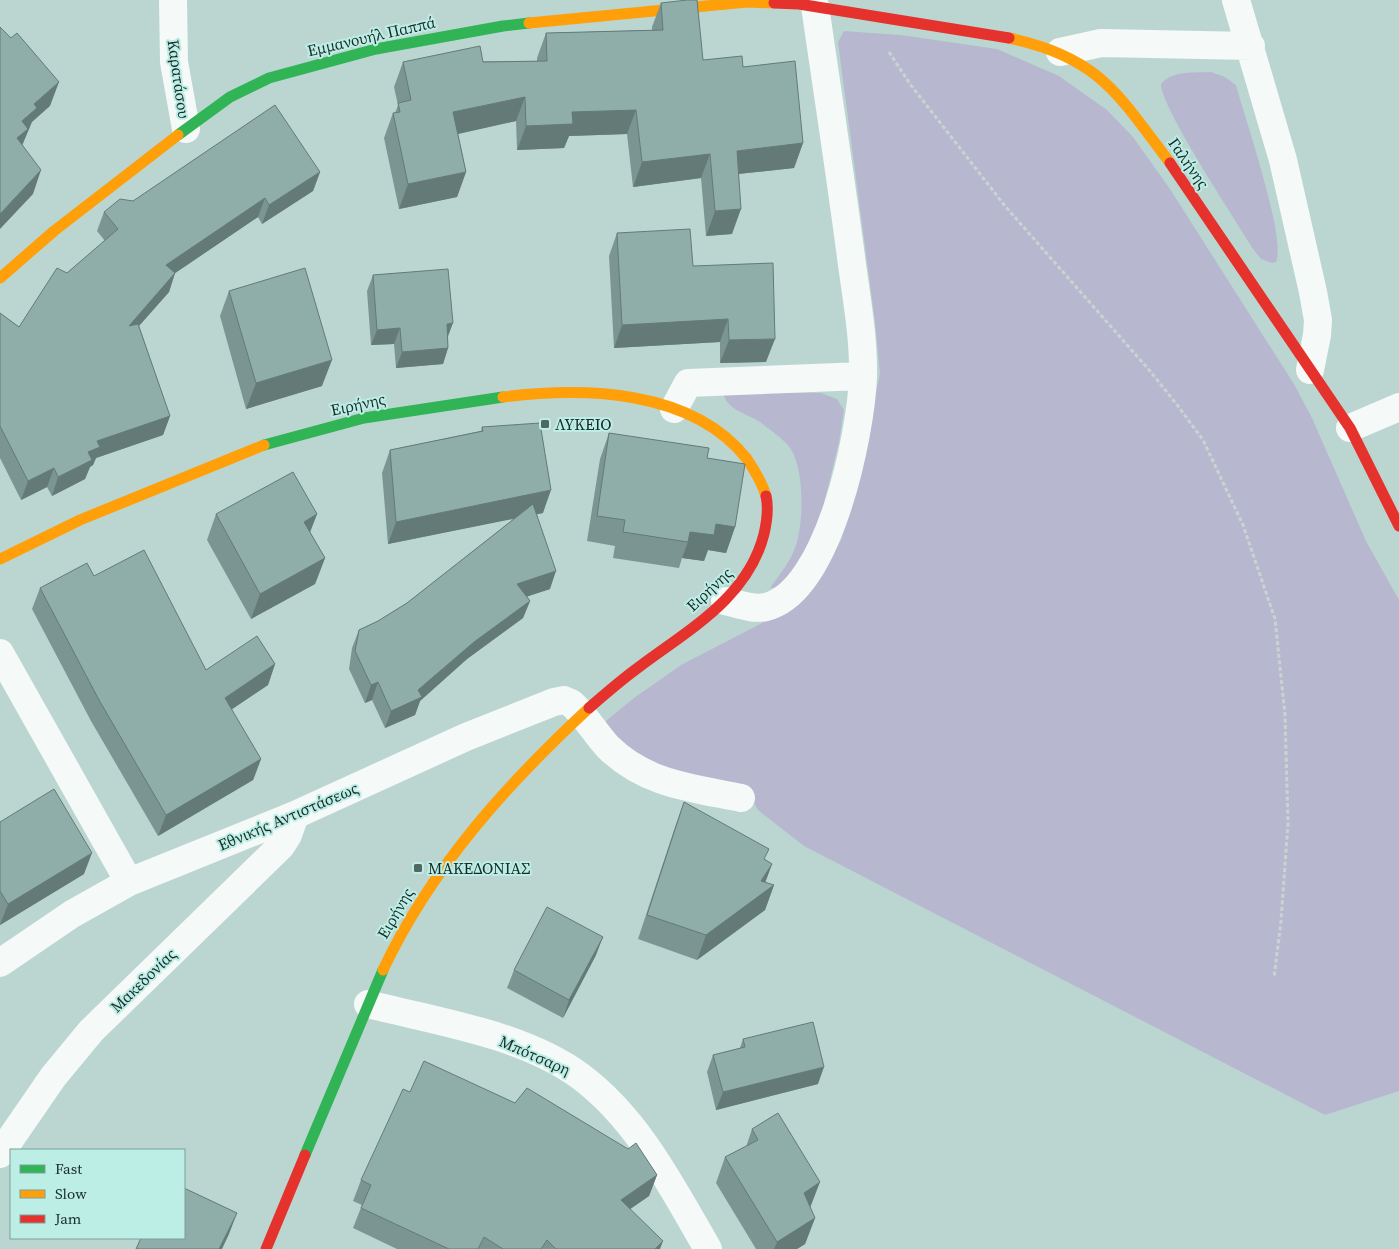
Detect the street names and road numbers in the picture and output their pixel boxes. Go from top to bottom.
street label: Εμμανουήλ Παππά [305,11,437,61]
street label: Καρατάσου [163,38,195,120]
street label: Γαλήνης [1163,133,1215,193]
street label: Ειρήνης [328,387,388,421]
street label: Ειρήνης [681,562,737,616]
street label: Εθνικής Αντιστάσεως [214,776,362,856]
street label: Ειρήνης [372,883,418,943]
street label: Μακεδονίας [105,943,181,1017]
street label: Μπότσαρη [496,1030,574,1080]

